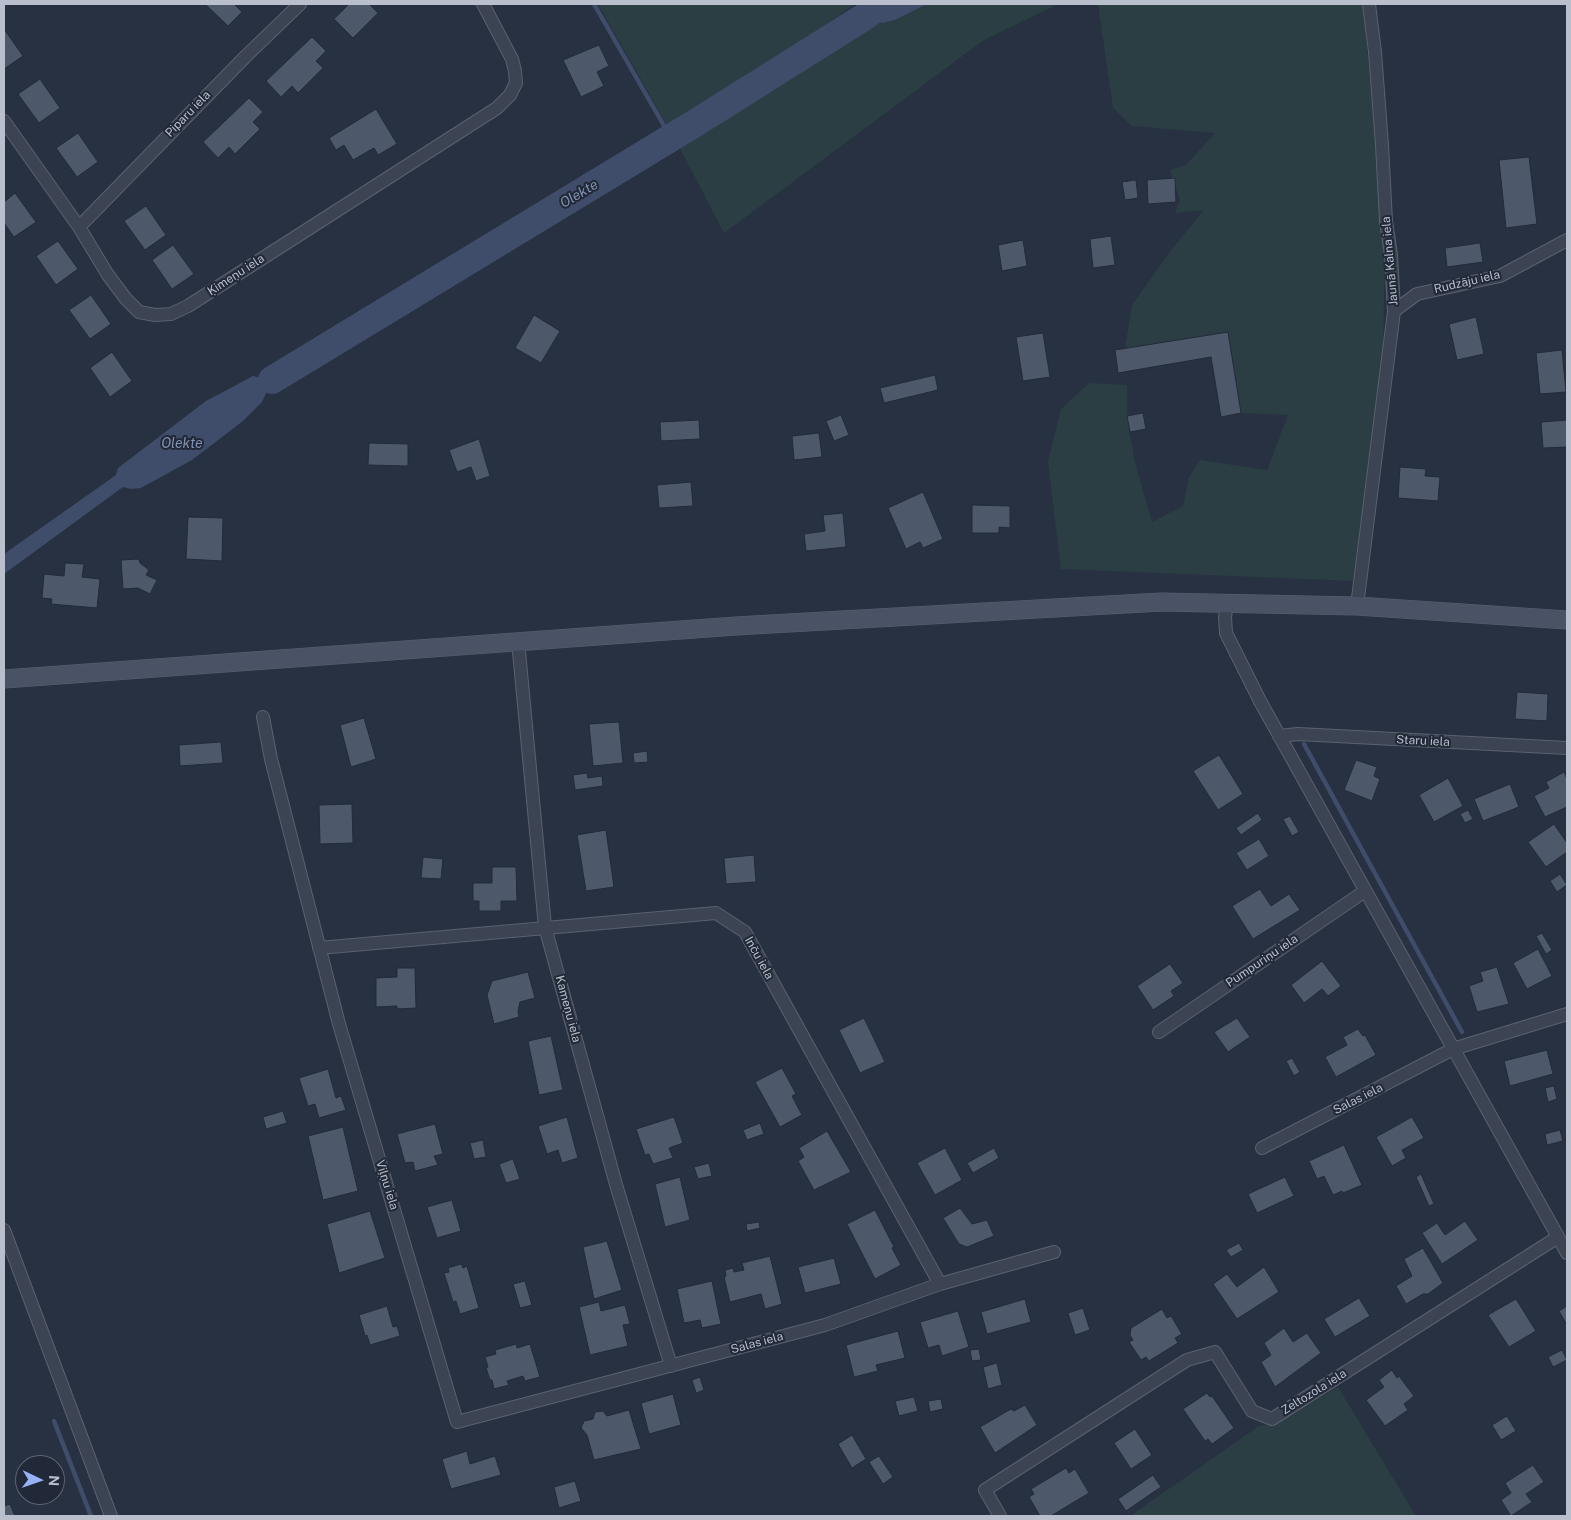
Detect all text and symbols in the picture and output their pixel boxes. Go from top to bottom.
street label: Piparu iela [162,88,214,140]
water label: Olekte [557,176,601,212]
street label: Jaunā Kalna iela [1379,216,1401,306]
street label: Ķimeņu iela [205,251,267,299]
street label: Rudzāju iela [1432,267,1502,297]
water label: Olekte [161,436,203,452]
street label: Staru iela [1396,732,1450,750]
street label: Pumpuriņu iela [1223,932,1301,990]
street label: Inču iela [741,934,777,982]
street label: Kameņu iela [552,974,584,1044]
street label: Salas iela [1331,1080,1385,1118]
street label: Viļņu iela [373,1158,401,1212]
street label: Salas iela [729,1329,785,1357]
street label: Zeltozola iela [1279,1366,1349,1418]
north arrow [15,1455,65,1505]
text: N [46,1475,62,1487]

